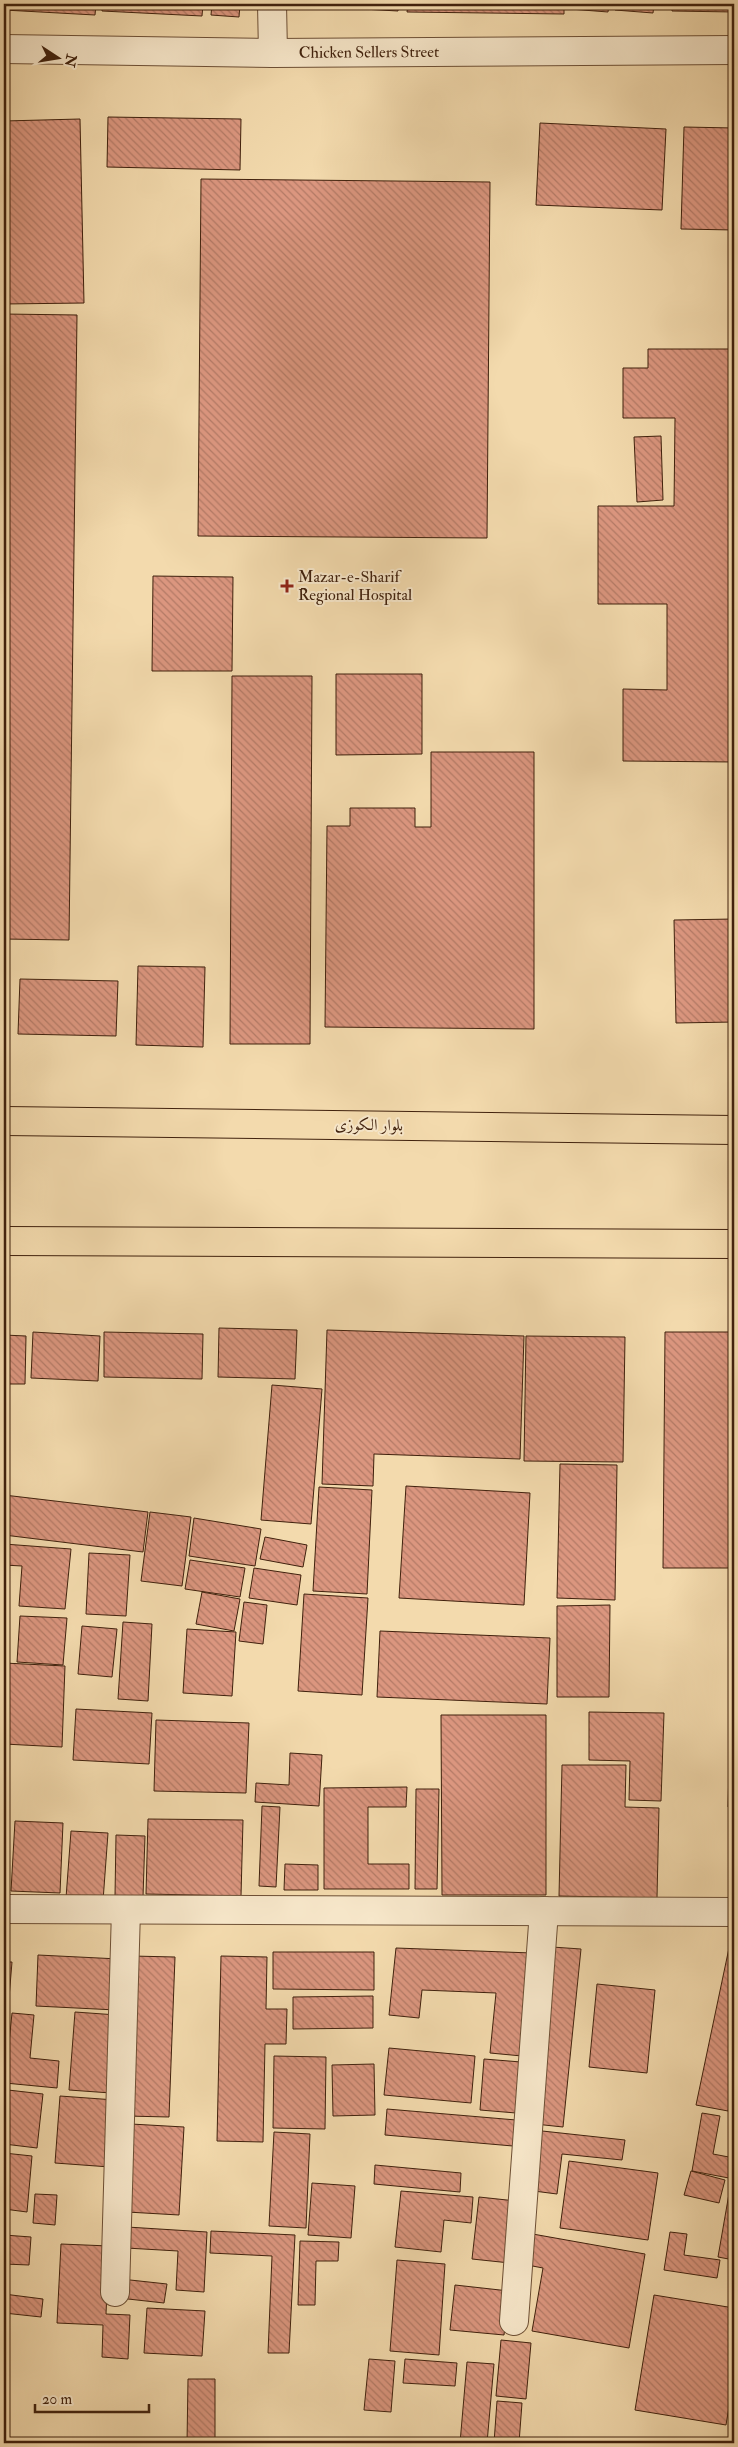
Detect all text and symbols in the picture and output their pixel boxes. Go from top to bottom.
north arrow [32,32,82,82]
street label: Chicken Sellers Street [299,42,439,63]
text: N [61,52,80,69]
place label: Mazar-e-Sharif Regional Hospital [298,567,412,606]
marker: Mazar-e-Sharif Regional Hospital [280,579,294,593]
street label: بلوار الکوزی [335,1114,403,1136]
scale bar [35,2382,149,2414]
text: 20 m [42,2390,72,2409]

